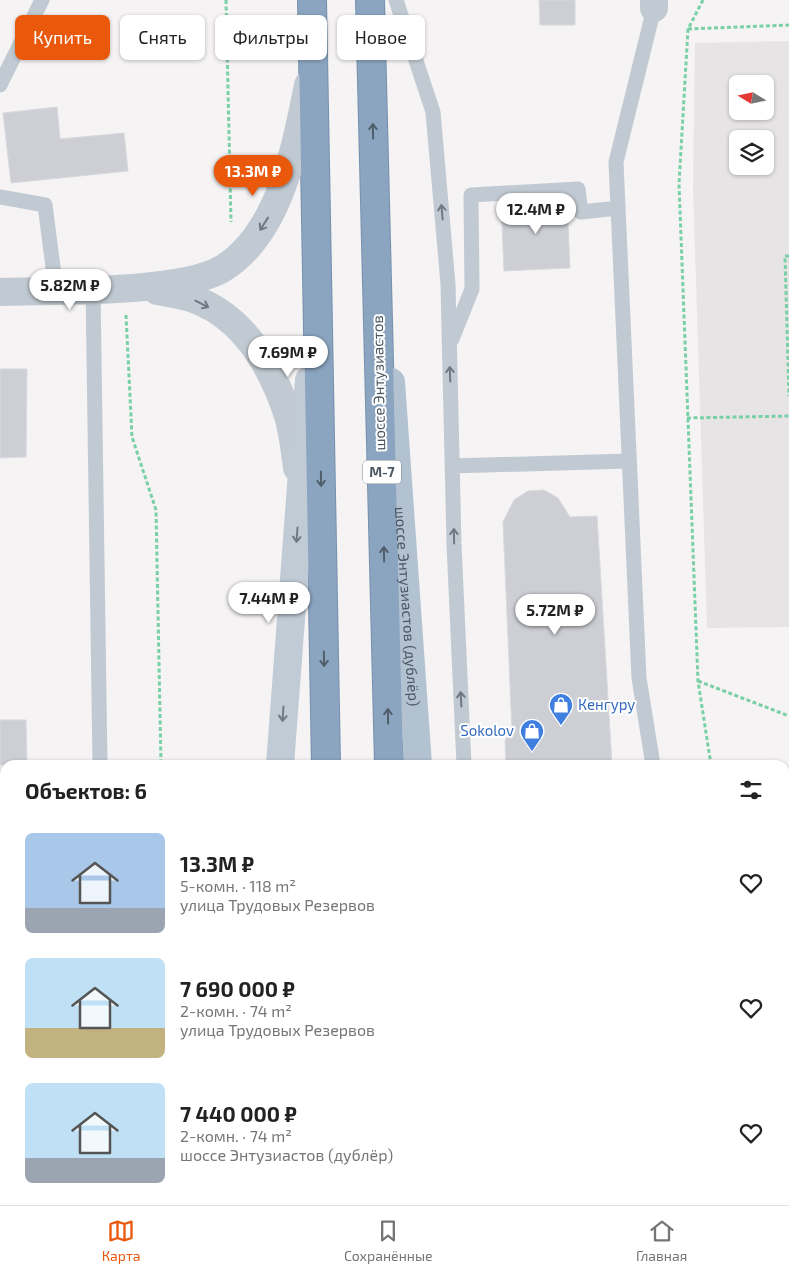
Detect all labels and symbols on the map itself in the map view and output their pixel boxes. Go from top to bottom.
north arrow [729,75,774,120]
one-way arrow [368,123,378,140]
pin: 13.3M ₽ [207,154,299,197]
pin: 12.4M ₽ [490,192,582,235]
one-way arrow [437,204,446,220]
one-way arrow [258,217,269,231]
pin: 5.82M ₽ [24,268,116,311]
one-way arrow [194,300,209,309]
street label: шоссе Энтузиастов [368,315,389,451]
pin: 7.69M ₽ [242,336,334,378]
one-way arrow [445,366,455,382]
road number: М-7 [363,461,401,484]
one-way arrow [316,470,325,486]
street label: шоссе Энтузиастов (дублёр) [392,506,424,707]
one-way arrow [292,526,301,542]
one-way arrow [449,529,459,545]
one-way arrow [379,546,388,562]
pin: 7.44M ₽ [223,582,315,624]
pin: 5.72M ₽ [509,594,601,636]
one-way arrow [319,650,329,666]
one-way arrow [457,691,466,707]
shop icon: Кенгуру [548,692,574,726]
place label: Кенгуру [578,695,635,714]
one-way arrow [278,706,288,722]
one-way arrow [383,709,393,725]
shop icon: Sokolov [519,718,545,752]
place label: Sokolov [460,721,514,739]

